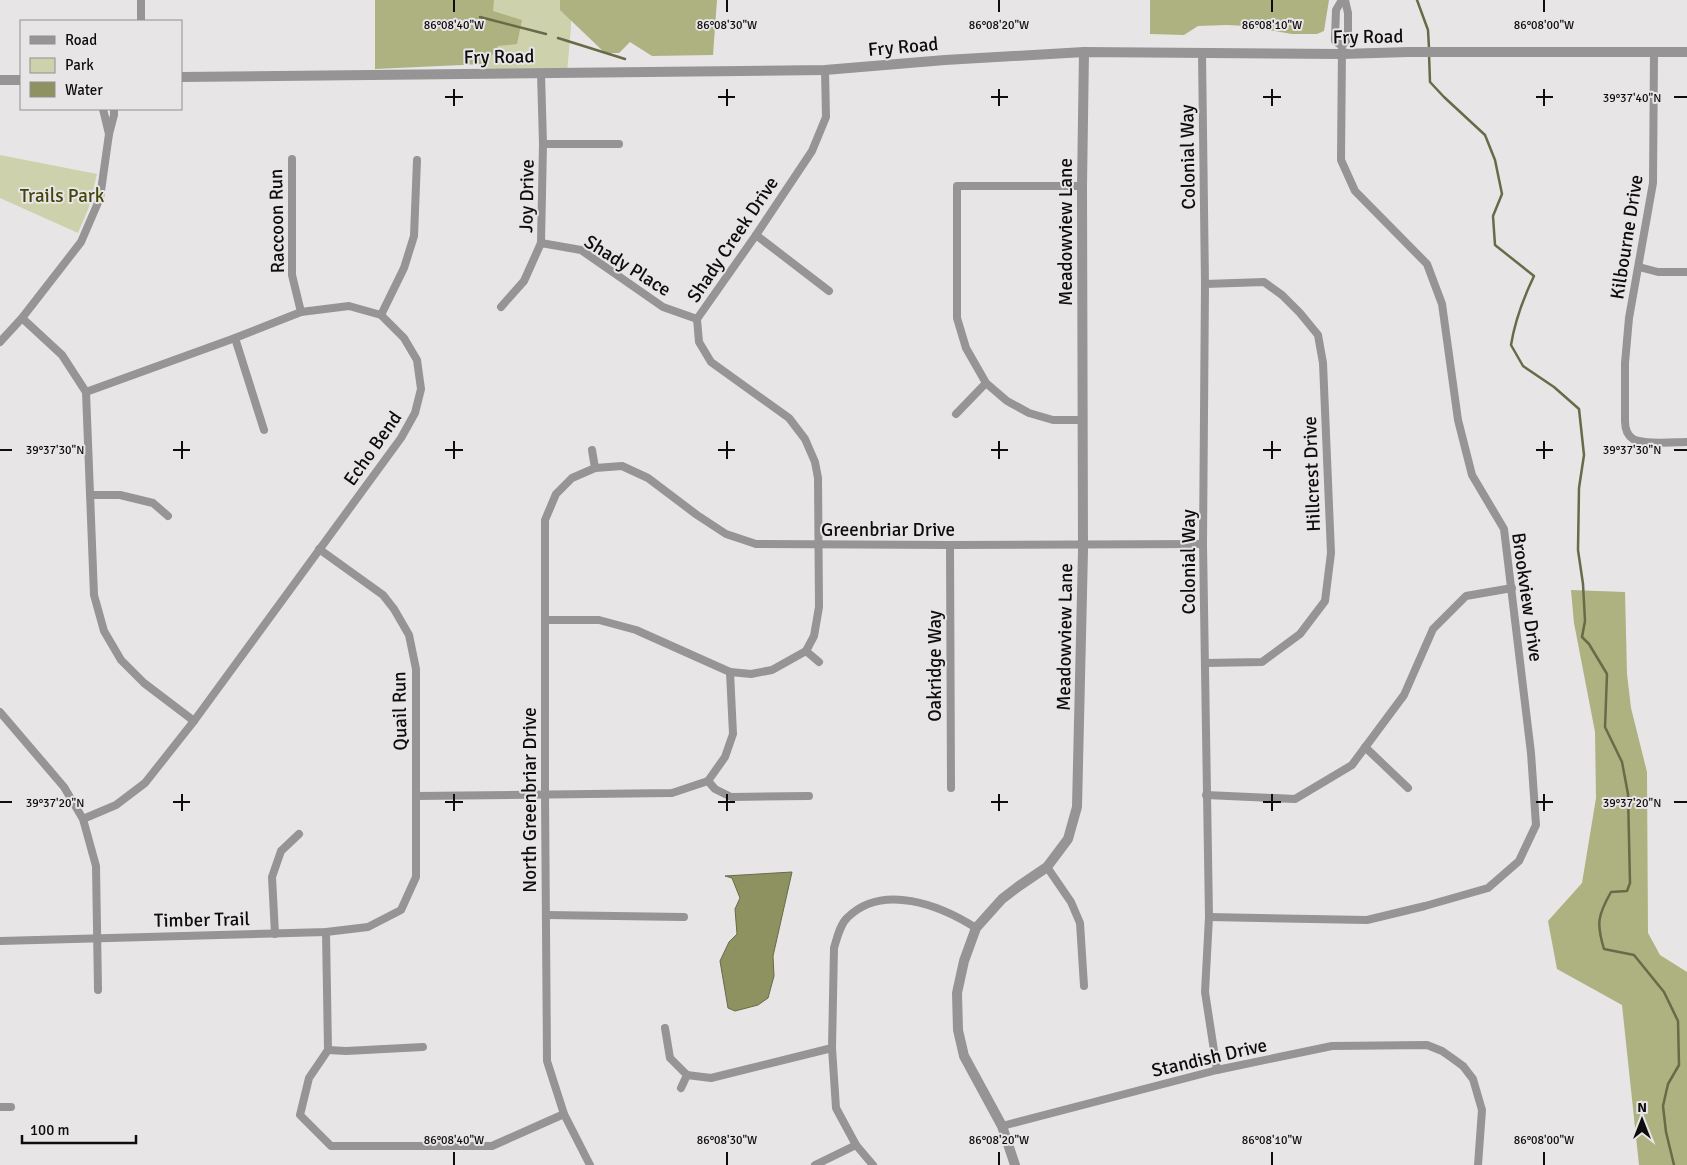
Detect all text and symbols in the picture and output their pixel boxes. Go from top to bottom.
text: 86°08'40"W [424,18,484,33]
text: 86°08'30"W [697,18,757,33]
text: 86°08'20"W [969,18,1029,33]
text: 86°08'10"W [1242,18,1302,33]
text: 86°08'00"W [1514,18,1574,33]
legend [20,20,182,110]
street label: Fry Road [1332,24,1404,50]
text: Road [65,31,97,49]
street label: Fry Road [867,32,939,62]
street label: Fry Road [463,44,535,70]
text: Park [65,56,94,74]
text: Water [65,81,103,99]
text: 39°37'40"N [1603,91,1661,106]
street label: Colonial Way [1175,104,1201,210]
street label: Meadowview Lane [1054,158,1078,306]
street label: Joy Drive [514,159,540,233]
street label: Raccoon Run [264,168,290,273]
street label: Shady Creek Drive [682,172,784,307]
street label: Kilbourne Drive [1605,173,1649,301]
park label: Trails Park [20,184,105,208]
street label: Shady Place [580,230,675,302]
street label: Echo Bend [339,407,407,490]
street label: Hillcrest Drive [1298,416,1326,532]
text: 39°37'30"N [26,443,84,458]
text: 39°37'30"N [1603,443,1661,458]
street label: Colonial Way [1177,509,1201,615]
street label: Greenbriar Drive [821,518,955,542]
street label: Brookview Drive [1506,531,1548,663]
street label: Meadowview Lane [1052,563,1078,711]
street label: Oakridge Way [923,610,947,722]
street label: Quail Run [387,671,413,751]
street label: North Greenbriar Drive [518,707,542,893]
text: 39°37'20"N [26,796,84,811]
text: 39°37'20"N [1603,796,1661,811]
street label: Timber Trail [154,907,250,933]
street label: Standish Drive [1149,1033,1269,1083]
north arrow [1617,1095,1667,1145]
text: N [1637,1099,1647,1116]
scale bar [22,1112,136,1144]
text: 100 m [30,1121,70,1139]
text: 86°08'40"W [424,1133,484,1148]
text: 86°08'30"W [697,1133,757,1148]
text: 86°08'20"W [969,1133,1029,1148]
text: 86°08'10"W [1242,1133,1302,1148]
text: 86°08'00"W [1514,1133,1574,1148]

